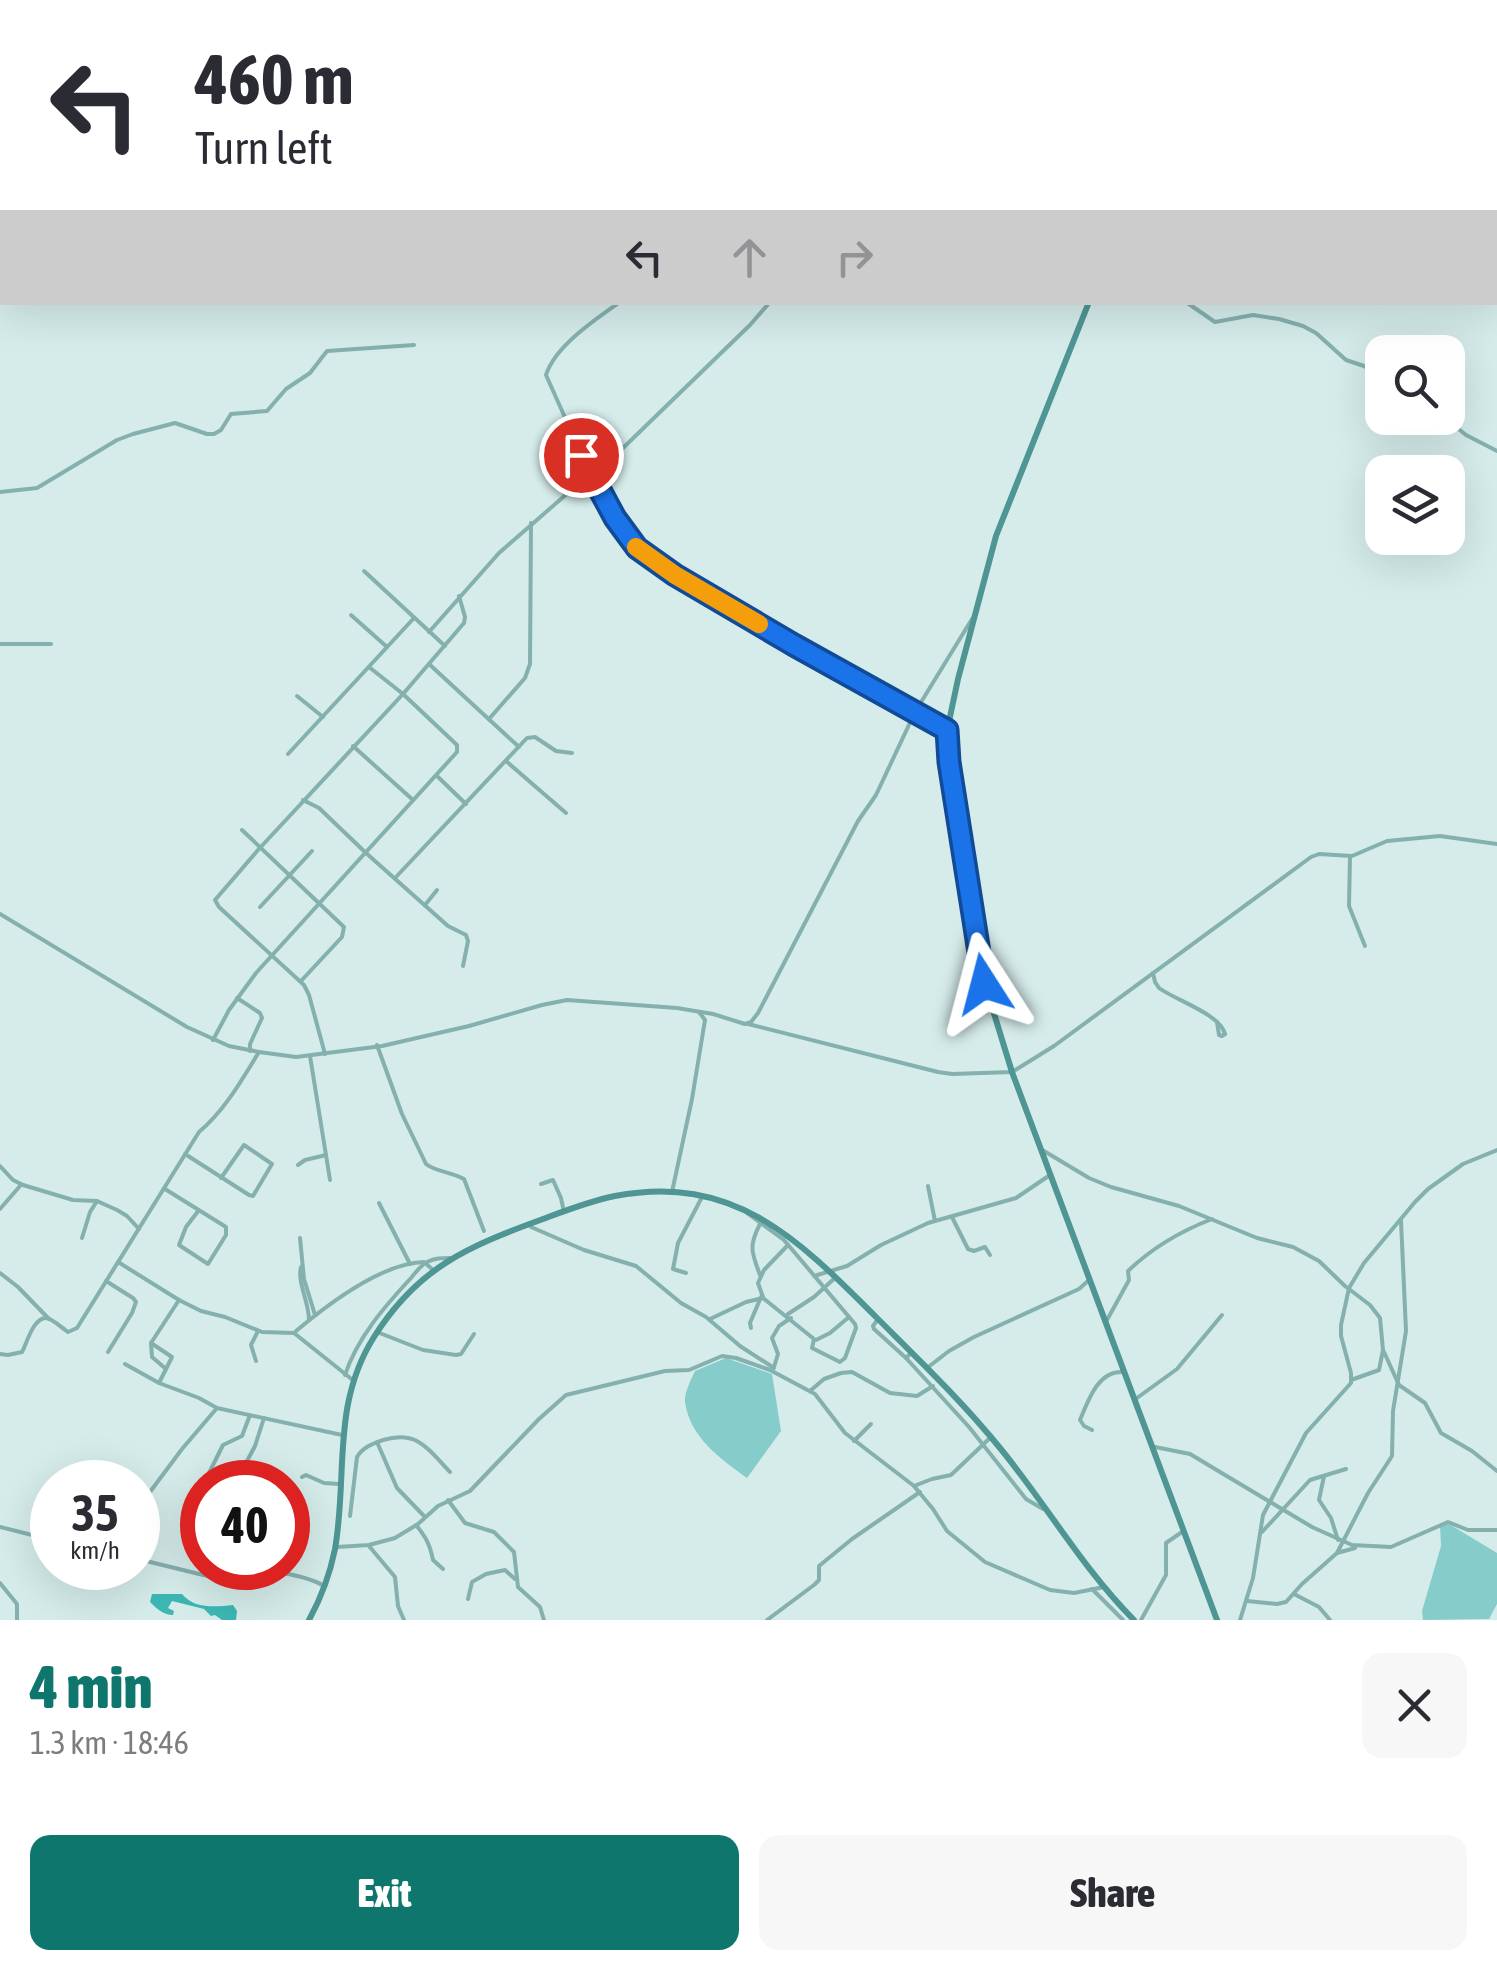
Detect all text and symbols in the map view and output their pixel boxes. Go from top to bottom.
text: 460 m [195,39,354,119]
icon: left [30,40,160,170]
text: Turn left [195,122,333,174]
icon: left [617,230,672,285]
icon: ahead [722,230,777,285]
icon: right [827,230,882,285]
map controls [1365,335,1465,555]
button: search [1365,335,1465,435]
pin [539,413,624,498]
icon: arrive [554,428,609,483]
button: layers [1365,455,1465,555]
position arrow [932,932,1036,1036]
speed limit sign: 40 [180,1460,310,1590]
text: 35 [71,1484,118,1542]
text: km/h [70,1536,120,1564]
text: 4 min [30,1652,153,1721]
button: close [1362,1653,1467,1758]
text: 1.3 km · 18:46 [30,1724,189,1761]
button: Exit [30,1835,739,1950]
button: Share [759,1835,1467,1950]

